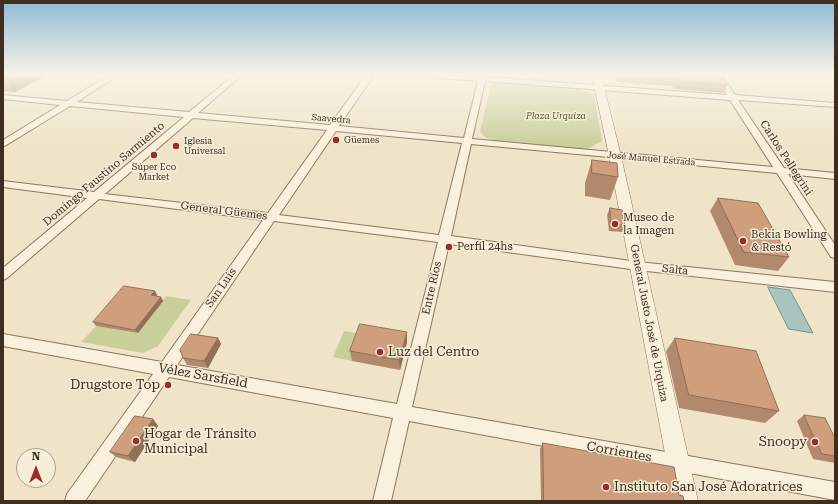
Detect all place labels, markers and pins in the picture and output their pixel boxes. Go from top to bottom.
marker: Güemes [331,135,341,145]
place label: Güemes [344,135,379,145]
place label: Iglesia Universal [184,136,225,157]
marker: Iglesia Universal [171,141,181,151]
marker: Súper Eco Market [149,150,159,160]
place label: Súper Eco Market [132,162,176,183]
place label: Museo de la Imagen [623,211,674,237]
marker: Museo de la Imagen [610,219,620,229]
place label: Bekia Bowling & Restó [751,228,827,254]
marker: Bekia Bowling & Restó [738,236,748,246]
place label: Perfil 24hs [457,240,513,254]
marker: Perfil 24hs [444,242,454,252]
place label: Luz del Centro [388,344,479,360]
marker: Luz del Centro [375,347,385,357]
place label: Drugstore Top [70,377,160,393]
marker: Drugstore Top [163,380,173,390]
place label: Hogar de Tránsito Municipal [144,426,256,457]
place label: Snoopy [759,434,807,450]
marker: Hogar de Tránsito Municipal [131,436,141,446]
marker: Snoopy [810,437,820,447]
place label: Instituto San José Adoratrices [614,479,802,495]
marker: Instituto San José Adoratrices [601,482,611,492]

